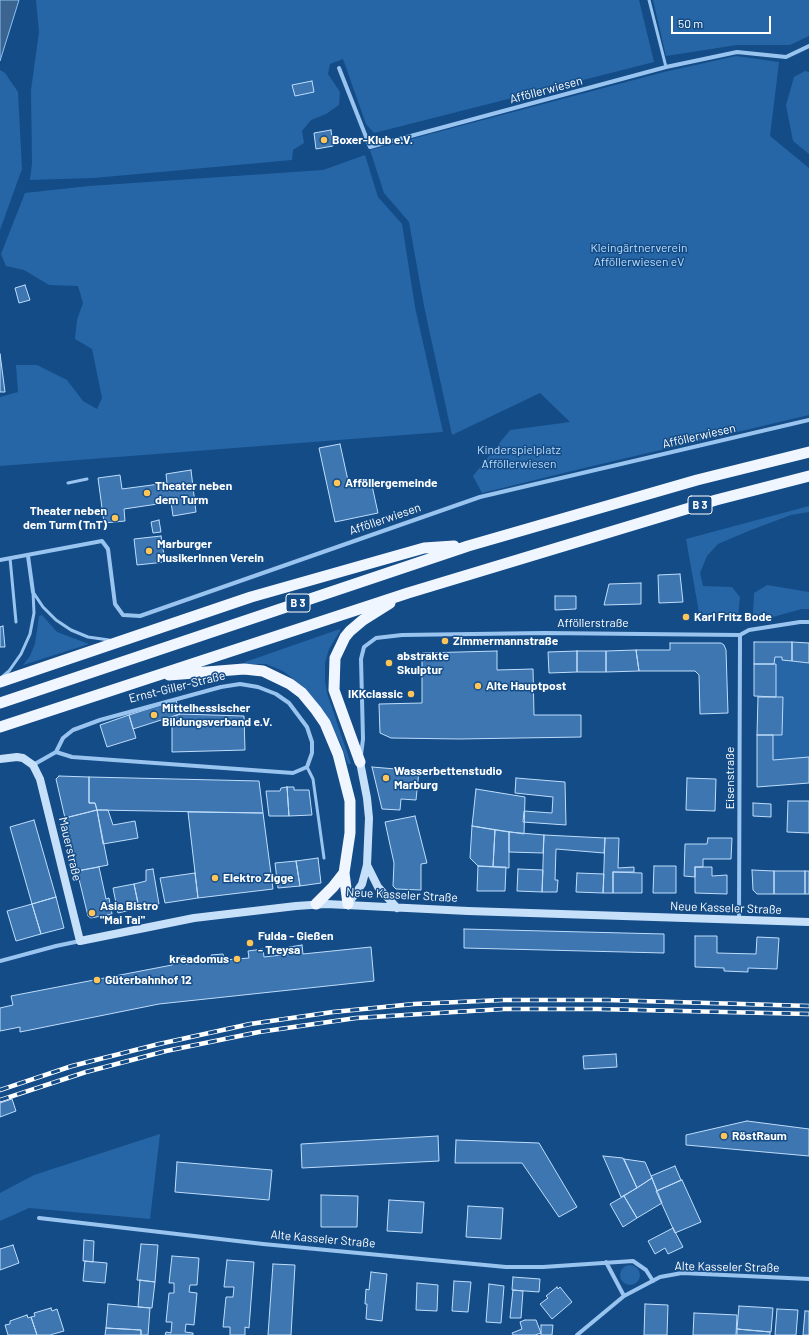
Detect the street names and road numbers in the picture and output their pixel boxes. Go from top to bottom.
street label: Afföllerwiesen [508,73,584,107]
street label: Afföllerwiesen [661,421,737,451]
road number: B 3 [688,496,712,514]
street label: Afföllerwiesen [347,500,423,538]
road number: B 3 [286,594,310,612]
street label: Afföllerstraße [557,616,629,630]
street label: Ernst-Giller-Straße [127,668,227,706]
street label: Eisenstraße [723,747,737,809]
street label: Mauerstraße [56,815,84,883]
street label: Neue Kasseler Straße [346,885,458,905]
street label: Neue Kasseler Straße [670,899,782,917]
street label: Alte Kasseler Straße [270,1227,376,1251]
street label: Alte Kasseler Straße [674,1259,780,1275]

